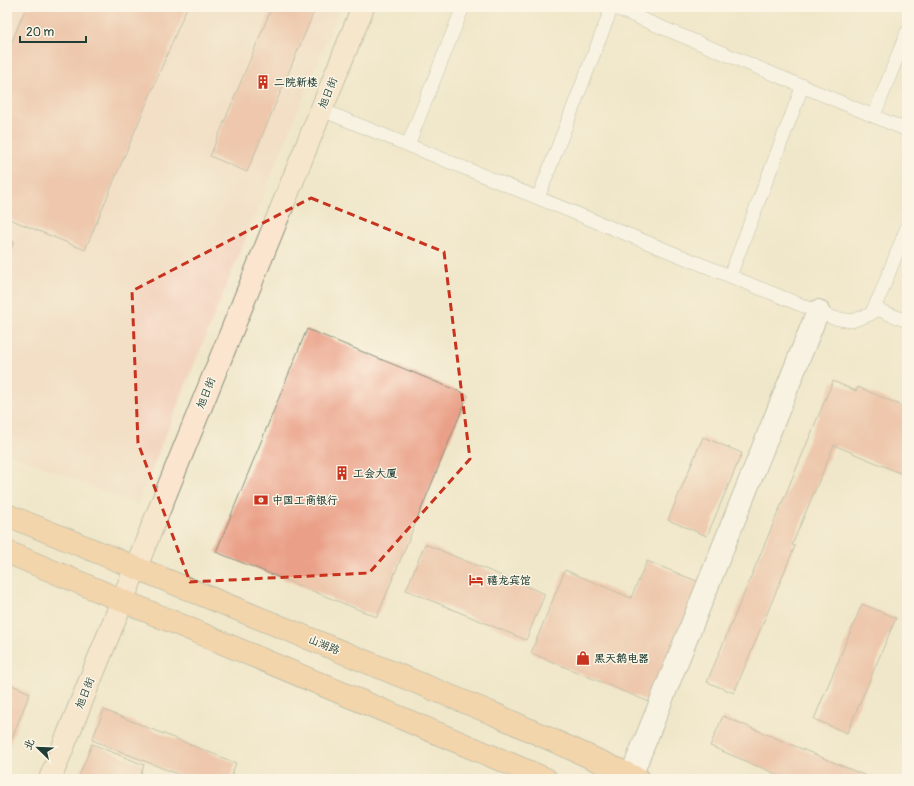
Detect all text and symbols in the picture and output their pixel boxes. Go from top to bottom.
scale bar [20,18,86,44]
text: 20 m [26,25,55,40]
building icon: 二院新楼 [255,74,271,90]
street label: 旭日街 [316,74,341,111]
place label: 二院新楼 [274,76,318,89]
street label: 旭日街 [194,374,219,411]
building icon: 工会大厦 [334,465,350,481]
place label: 工会大厦 [353,467,397,480]
bank icon: 中国工商银行 [253,492,269,508]
place label: 中国工商银行 [272,494,338,507]
hotel icon: 禧龙宾馆 [468,572,484,588]
place label: 禧龙宾馆 [487,574,531,587]
street label: 山湖路 [306,633,342,657]
shop icon: 黑天鹅电器 [575,650,591,666]
place label: 黑天鹅电器 [594,652,649,665]
street label: 旭日街 [73,674,98,711]
north arrow [18,728,58,768]
text: 北 [21,737,37,752]

